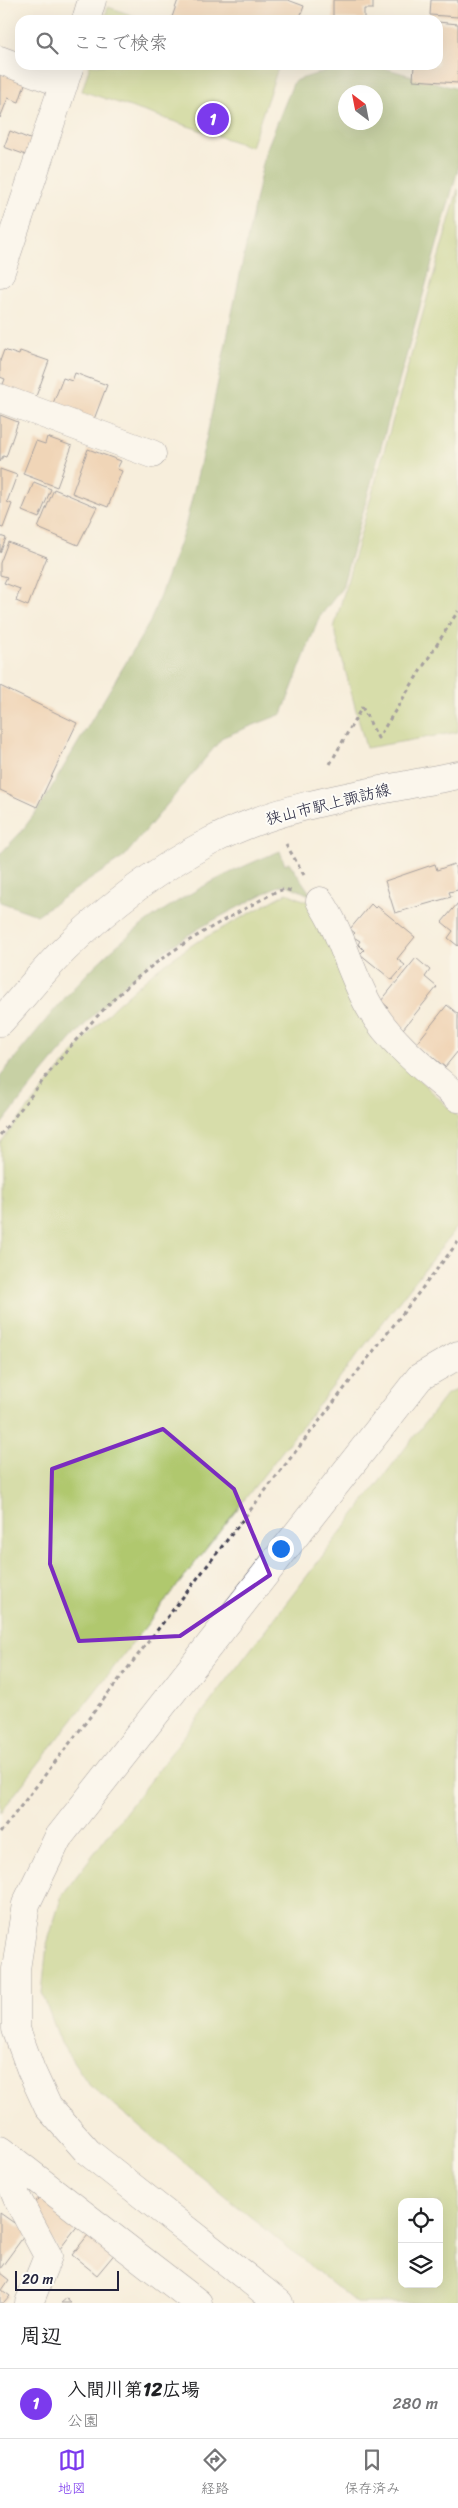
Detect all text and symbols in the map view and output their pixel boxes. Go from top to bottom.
search box [15,15,443,70]
text: ここで検索 [73,26,168,59]
icon: search [33,29,61,57]
north arrow [338,85,383,130]
pin: 1 [197,100,229,138]
street label: 狭山市駅上諏訪線 [262,774,394,834]
your location [268,1536,294,1562]
map controls [398,2198,443,2288]
button: locate [398,2198,443,2243]
button: layers [398,2243,443,2288]
text: 20 m [22,2267,53,2292]
scale bar [15,2268,119,2291]
text: 周辺 [20,2317,62,2355]
text: 入間川第12広場 [67,2373,200,2406]
text: 1 [33,2389,39,2418]
text: 280 m [393,2389,438,2418]
text: 公園 [67,2406,99,2435]
tab: 地図 [58,2446,86,2501]
tab: 経路 [201,2446,229,2501]
tab: 保存済み [344,2446,400,2501]

